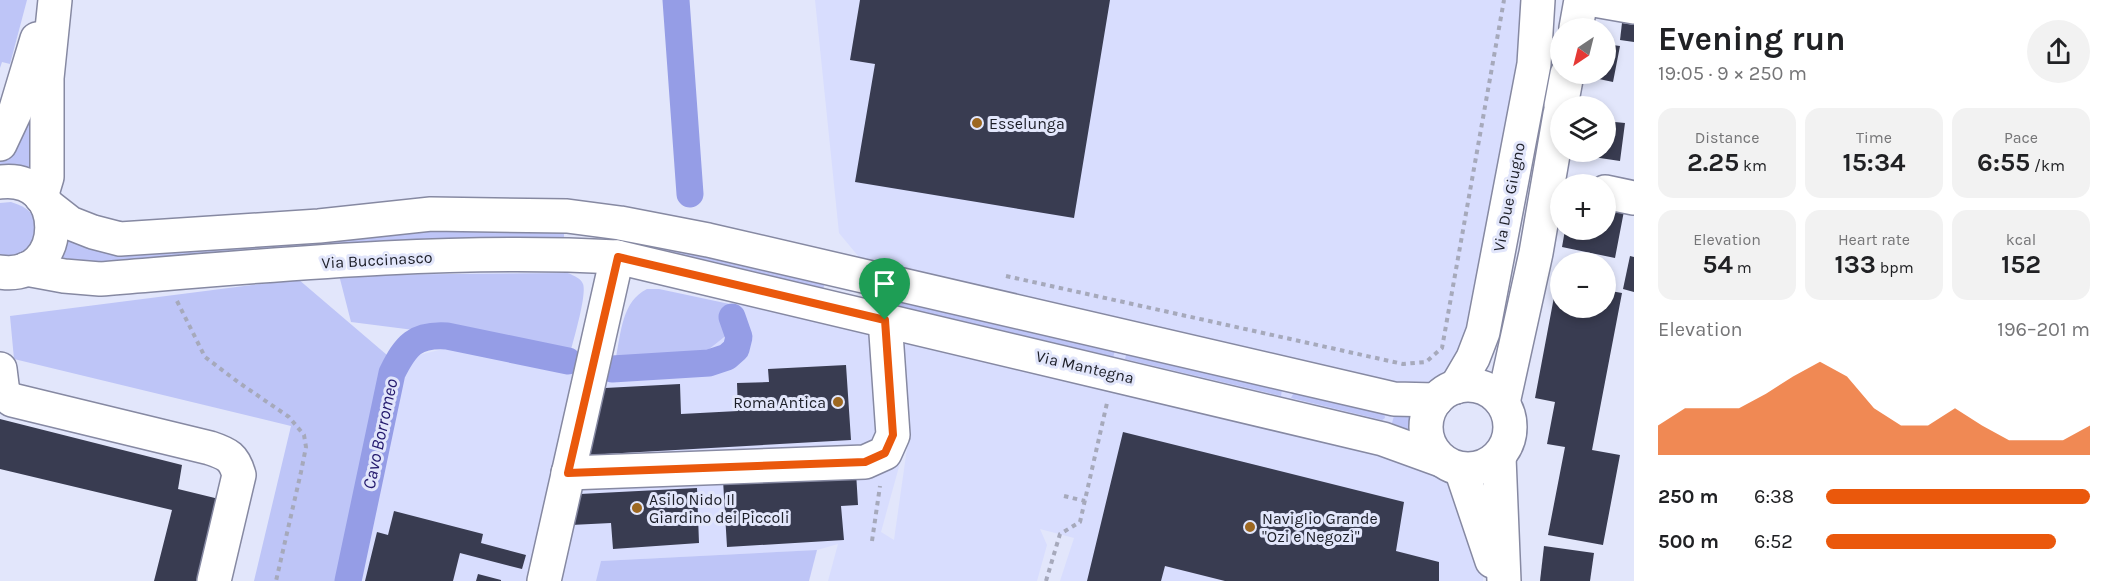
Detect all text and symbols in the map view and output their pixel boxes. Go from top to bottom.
north arrow [1550,18,1616,84]
map controls [1550,18,1616,318]
text: Evening run [1658,20,1846,58]
button: share [2027,20,2090,83]
text: 19:05 · 9 × 250 m [1658,62,1807,85]
button: layers [1550,96,1616,162]
place label: Esselunga [989,114,1065,133]
marker: Esselunga [970,116,984,130]
text: Distance [1695,128,1759,147]
text: Time [1856,128,1892,147]
text: Pace [2004,128,2038,147]
street label: Via Due Giugno [1489,141,1529,253]
text: 2.25 [1687,147,1739,178]
text: 15:34 [1842,147,1906,178]
text: 6:55 [1977,147,2030,178]
text: km [1739,156,1767,175]
text: /km [2030,156,2065,175]
button: + [1550,174,1616,240]
text: Elevation [1693,230,1761,249]
text: Heart rate [1838,230,1910,249]
text: kcal [2006,230,2036,249]
street label: Via Buccinasco [321,248,433,272]
text: 54 [1702,249,1733,280]
text: 133 [1834,249,1876,280]
text: 152 [2001,249,2041,280]
button: − [1550,252,1616,318]
pin [859,258,910,320]
text: m [1733,258,1752,277]
text: bpm [1876,258,1914,277]
icon: arrive [868,267,901,300]
text: Elevation [1658,318,1743,341]
text: 196–201 m [1997,318,2090,341]
street label: Via Mantegna [1034,346,1136,388]
water label: Cavo Borromeo [358,377,402,491]
place label: Roma Antica [733,393,826,412]
marker: Roma Antica [831,395,845,409]
text: 250 m [1658,485,1718,508]
text: 6:38 [1754,485,1794,508]
place label: Asilo Nido Il Giardino dei Piccoli [649,490,790,527]
marker: Asilo Nido Il Giardino dei Piccoli [630,501,644,515]
place label: Naviglio Grande "Ozi e Negozi" [1262,509,1378,546]
marker: Naviglio Grande "Ozi e Negozi" [1243,520,1257,534]
text: 500 m [1658,530,1719,553]
text: 6:52 [1754,530,1793,553]

